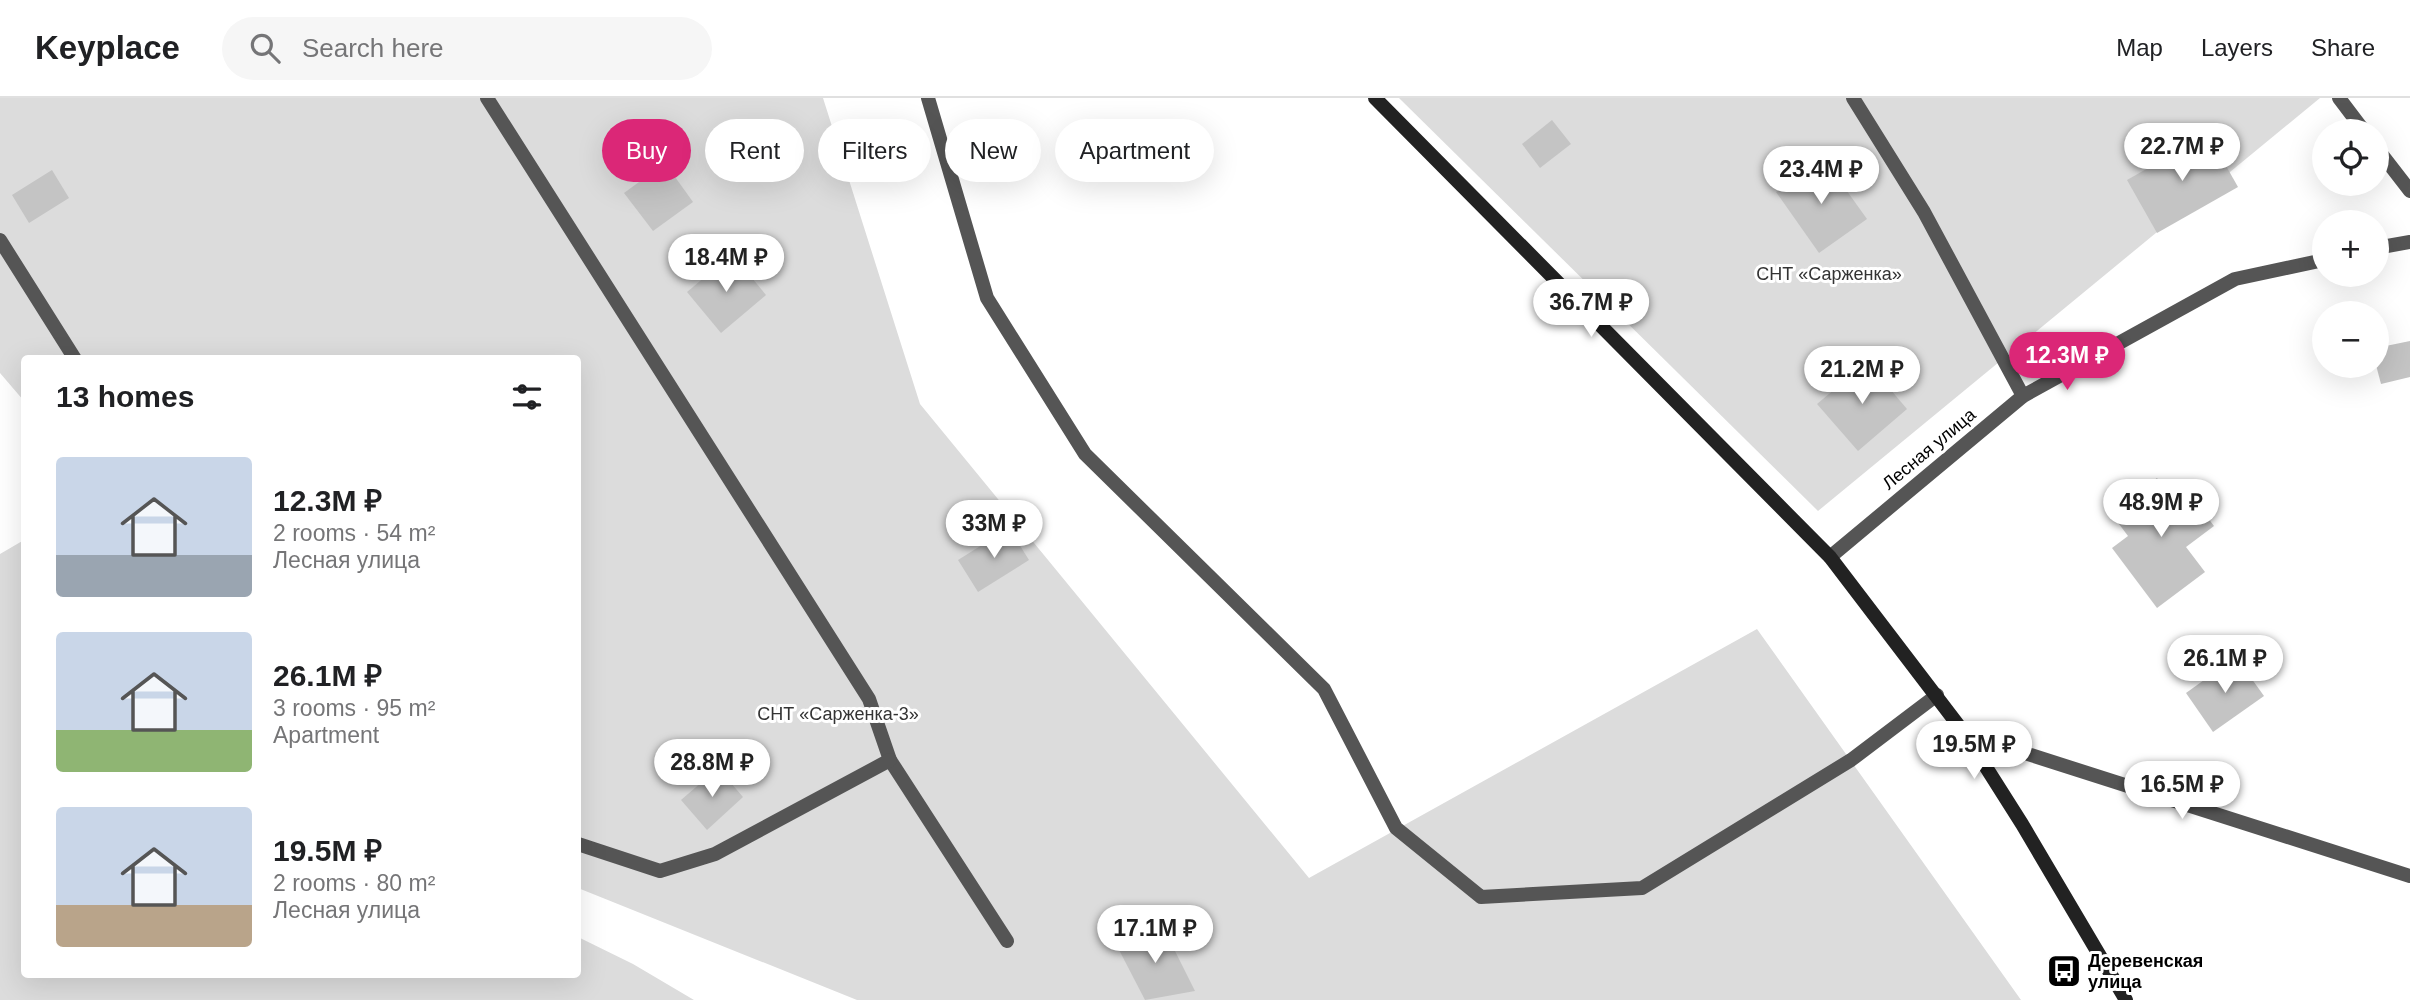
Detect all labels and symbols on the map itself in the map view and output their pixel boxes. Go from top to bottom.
pin: 22.7M ₽ [2117,123,2247,183]
pin: 23.4M ₽ [1756,146,1886,206]
pin: 18.4M ₽ [661,234,791,294]
park label: СНТ «Сарженка» [1756,264,1902,284]
pin: 36.7M ₽ [1526,280,1656,339]
pin: 12.3M ₽ [2002,332,2132,392]
pin: 21.2M ₽ [1797,346,1927,406]
street label: Лесная улица [1879,404,1980,494]
pin: 48.9M ₽ [2096,480,2226,539]
pin: 33M ₽ [945,500,1043,560]
pin: 26.1M ₽ [2160,636,2290,695]
park label: СНТ «Сарженка-3» [757,704,919,724]
pin: 19.5M ₽ [1909,722,2039,781]
pin: 28.8M ₽ [647,740,777,799]
pin: 16.5M ₽ [2117,762,2247,821]
pin: 17.1M ₽ [1090,906,1220,965]
place label: Деревенская улица [2088,951,2203,992]
bus stop icon: Деревенская улица [2045,952,2083,990]

